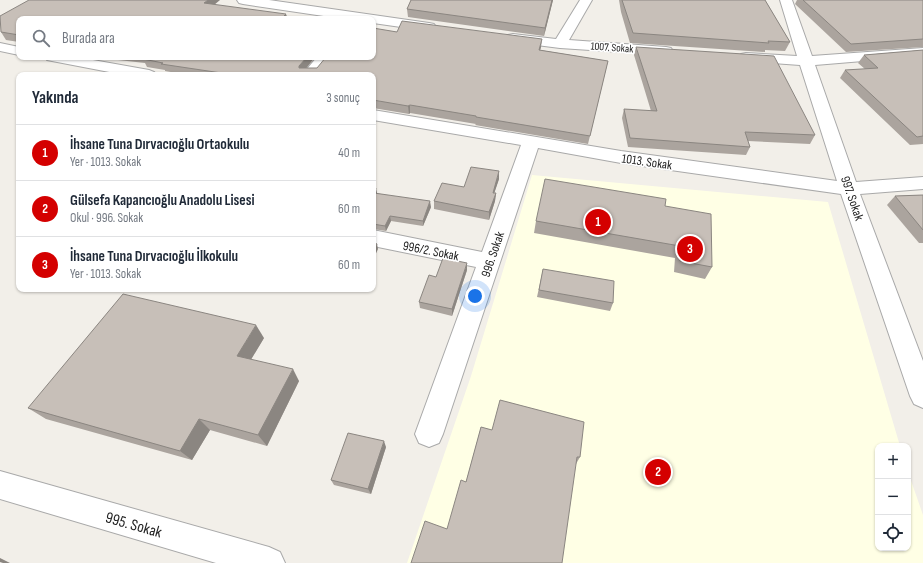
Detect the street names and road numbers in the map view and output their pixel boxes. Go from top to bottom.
street label: 1007. Sokak [590,40,635,56]
street label: 1013. Sokak [621,151,673,173]
street label: 997. Sokak [837,174,867,223]
street label: 996. Sokak [478,229,508,279]
street label: 996/2. Sokak [401,238,460,264]
street label: 995. Sokak [103,508,164,543]

